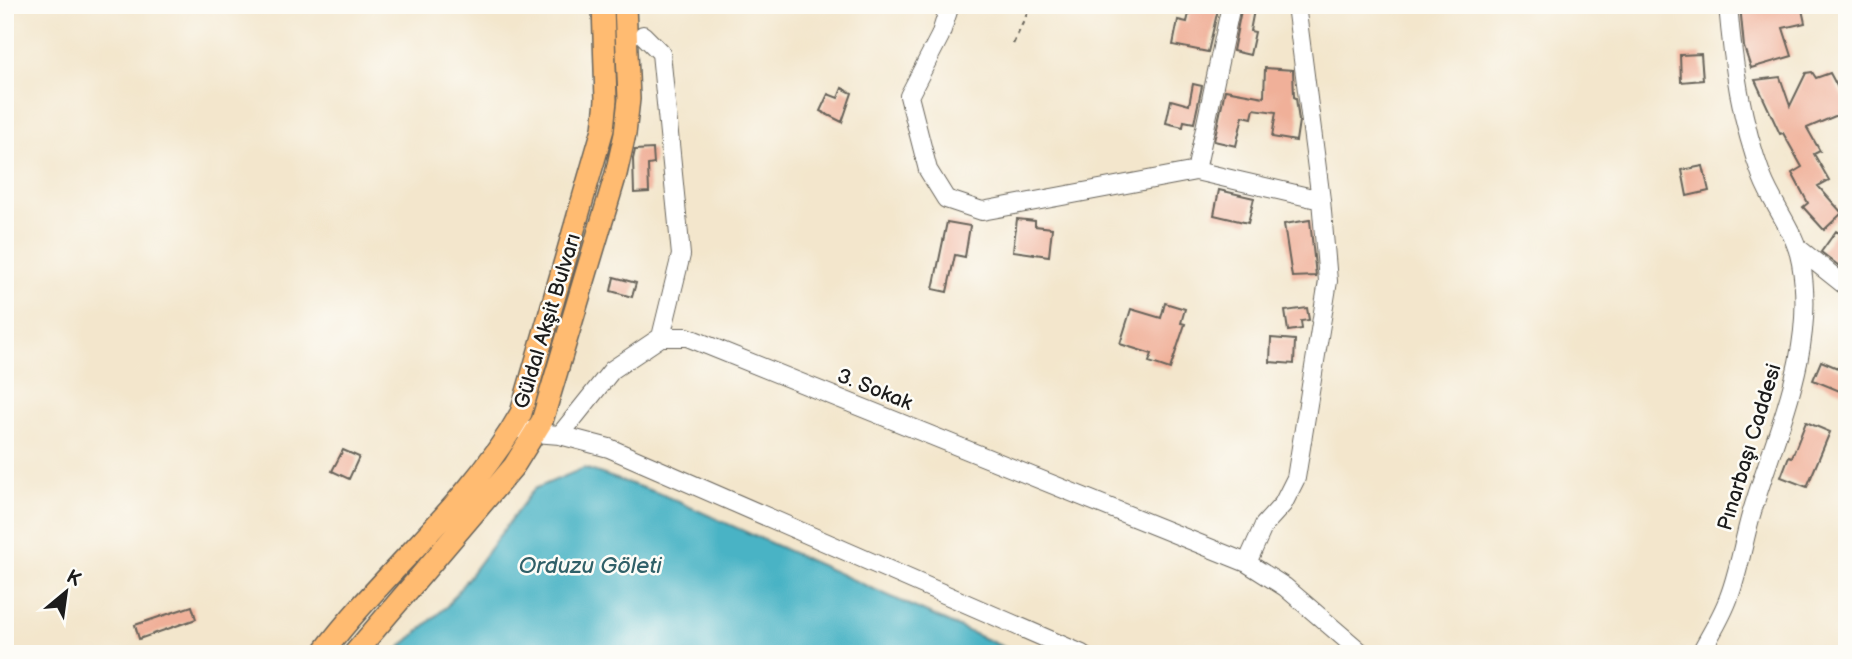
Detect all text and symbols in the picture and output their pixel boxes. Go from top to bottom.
street label: Güldal Akşit Bulvarı [509,230,586,412]
street label: Pınarbaşı Caddesi [1712,361,1787,533]
street label: 3. Sokak [833,363,917,416]
water label: Orduzu Göleti [518,552,662,580]
north arrow [32,558,102,628]
text: K [62,565,85,592]

